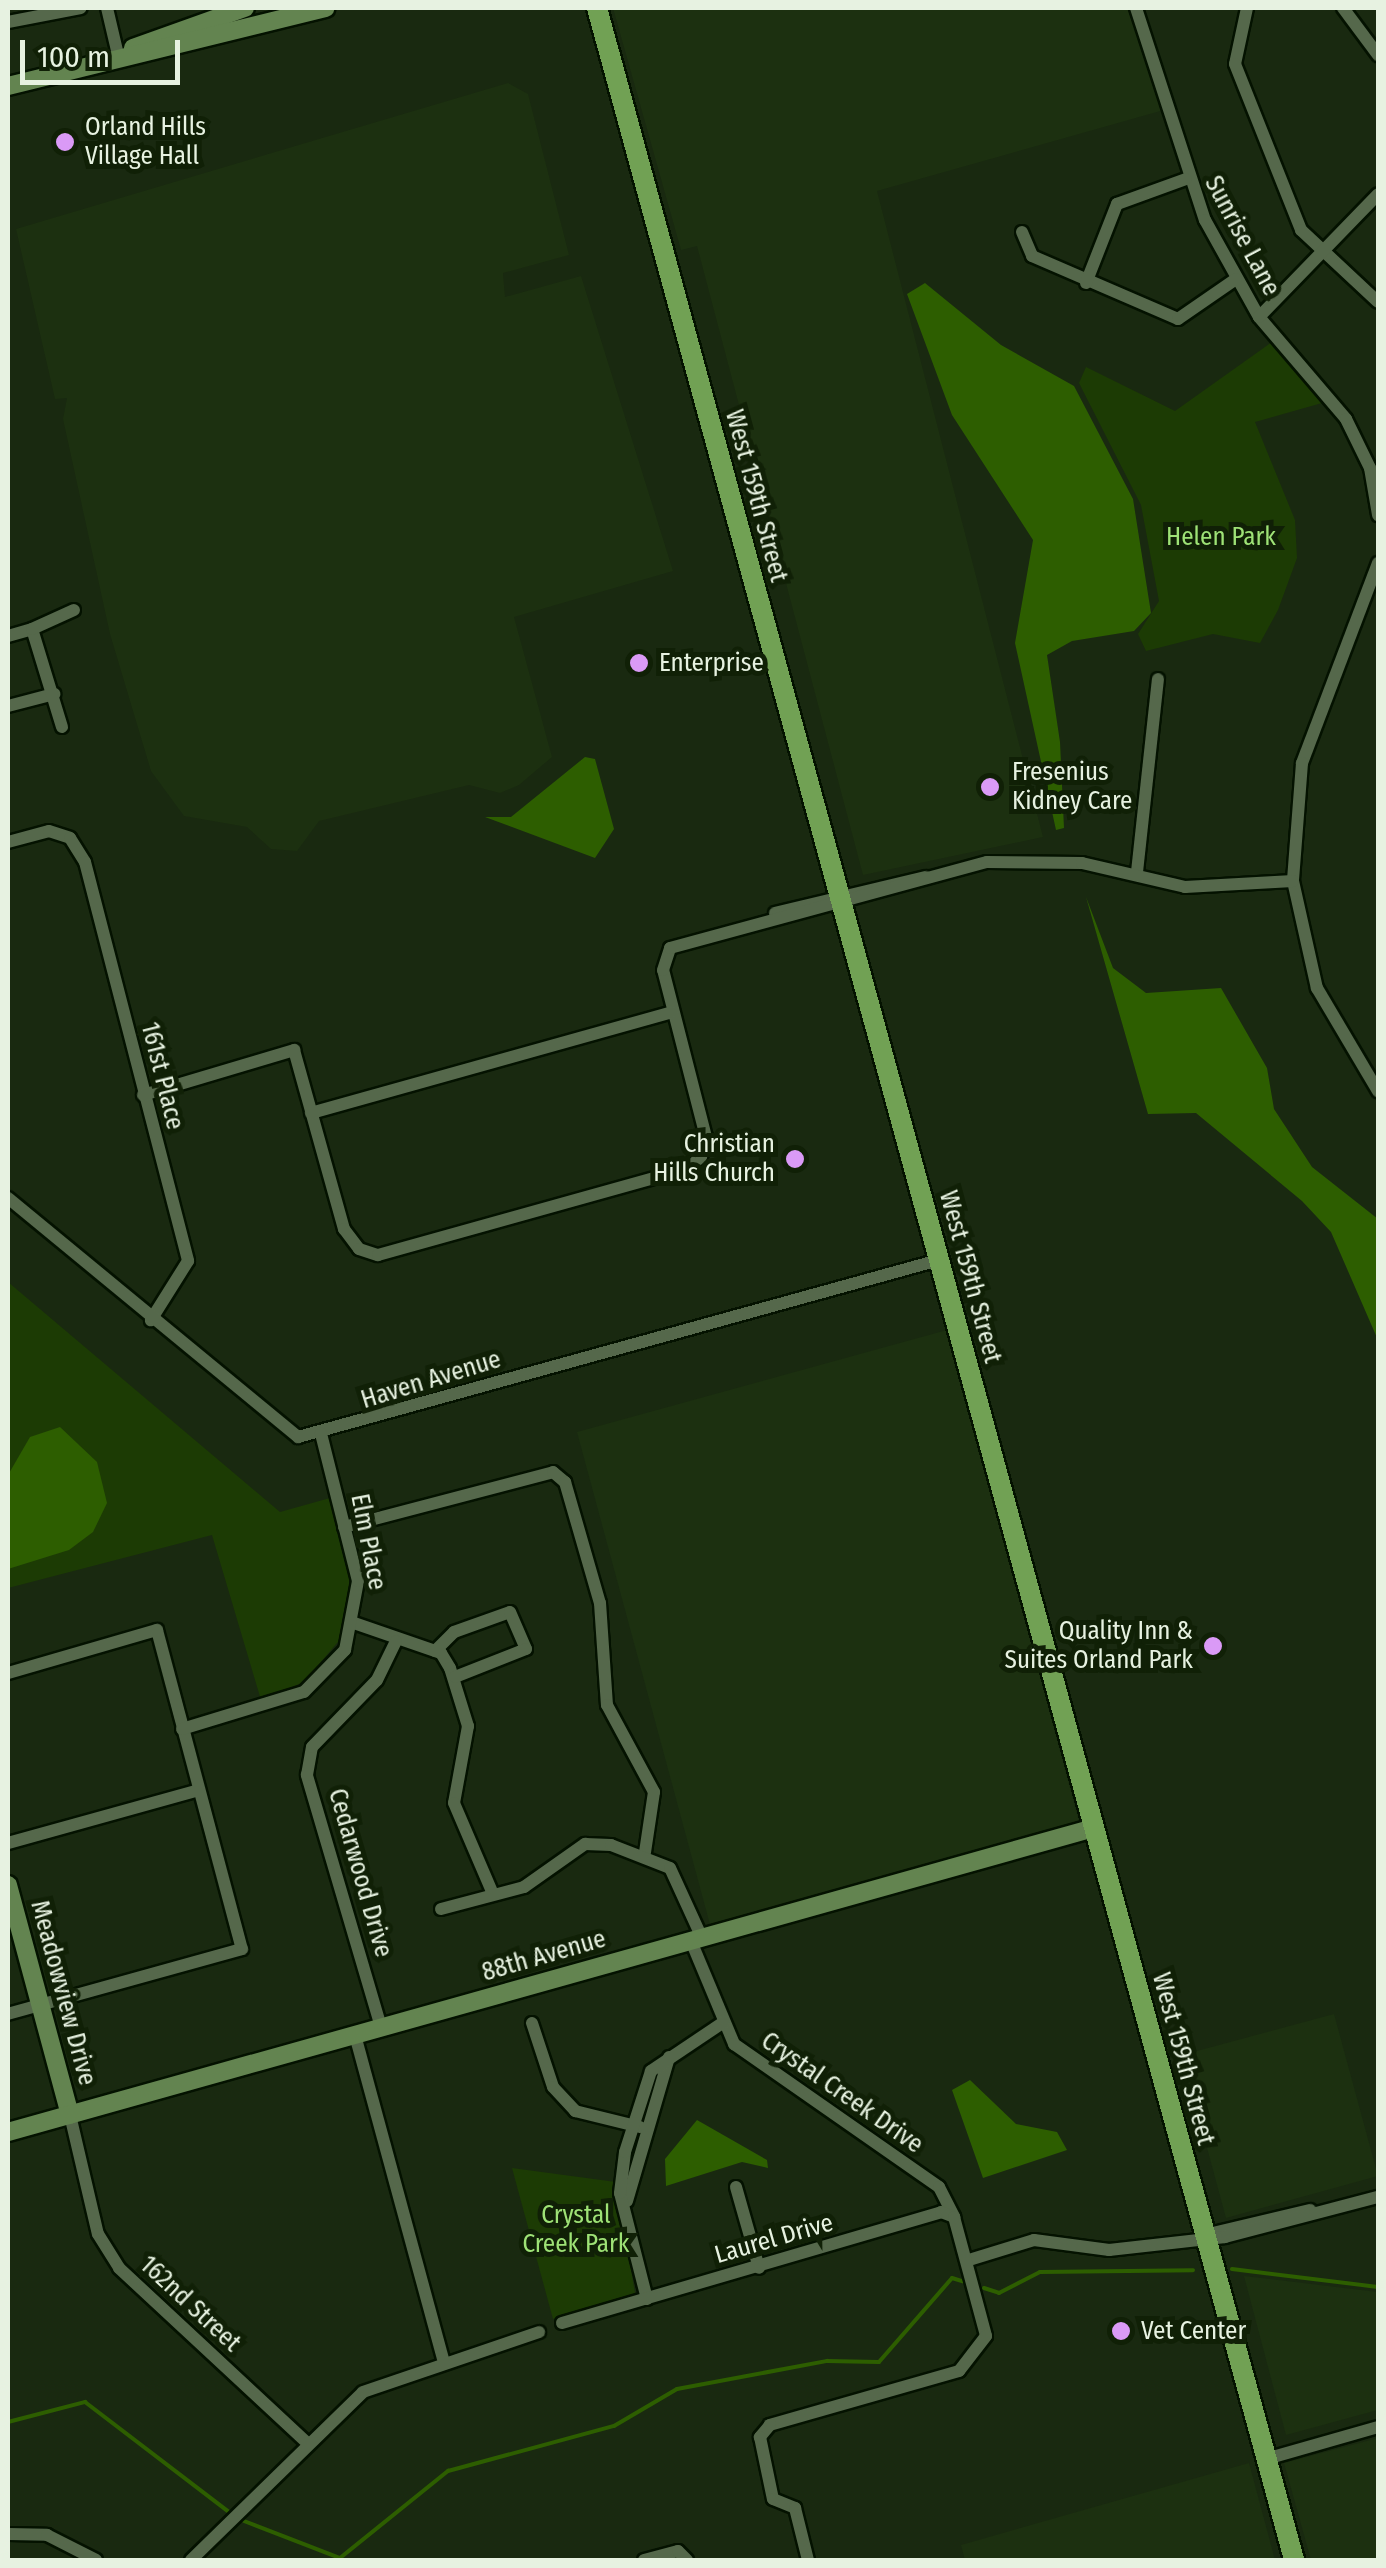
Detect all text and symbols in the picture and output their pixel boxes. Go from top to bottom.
scale bar [25,20,185,82]
text: 100 m [37,39,110,75]
place label: Orland Hills Village Hall [85,113,206,172]
marker: Orland Hills Village Hall [54,131,76,153]
street label: Sunrise Lane [1198,171,1286,301]
street label: West 159th Street [719,407,793,585]
park label: Helen Park [1166,522,1276,552]
place label: Enterprise [659,648,764,678]
marker: Enterprise [628,652,650,674]
place label: Fresenius Kidney Care [1012,758,1132,817]
marker: Fresenius Kidney Care [977,774,1003,800]
street label: 161st Place [134,1019,190,1133]
place label: Christian Hills Church [653,1130,775,1189]
marker: Christian Hills Church [784,1148,806,1170]
street label: West 159th Street [933,1188,1007,1366]
street label: Haven Avenue [357,1345,505,1415]
street label: Elm Place [344,1491,392,1593]
place label: Quality Inn & Suites Orland Park [1005,1617,1193,1676]
marker: Quality Inn & Suites Orland Park [1202,1635,1224,1657]
street label: Cedarwood Drive [322,1785,398,1961]
street label: Meadowview Drive [24,1897,102,2089]
street label: 88th Avenue [479,1924,609,1988]
street label: West 159th Street [1146,1970,1220,2148]
street label: Crystal Creek Drive [755,2026,929,2160]
park label: Crystal Creek Park [523,2201,629,2260]
street label: Laurel Drive [711,2208,837,2270]
street label: 162nd Street [133,2250,247,2358]
place label: Vet Center [1141,2316,1246,2346]
marker: Vet Center [1110,2320,1132,2342]

